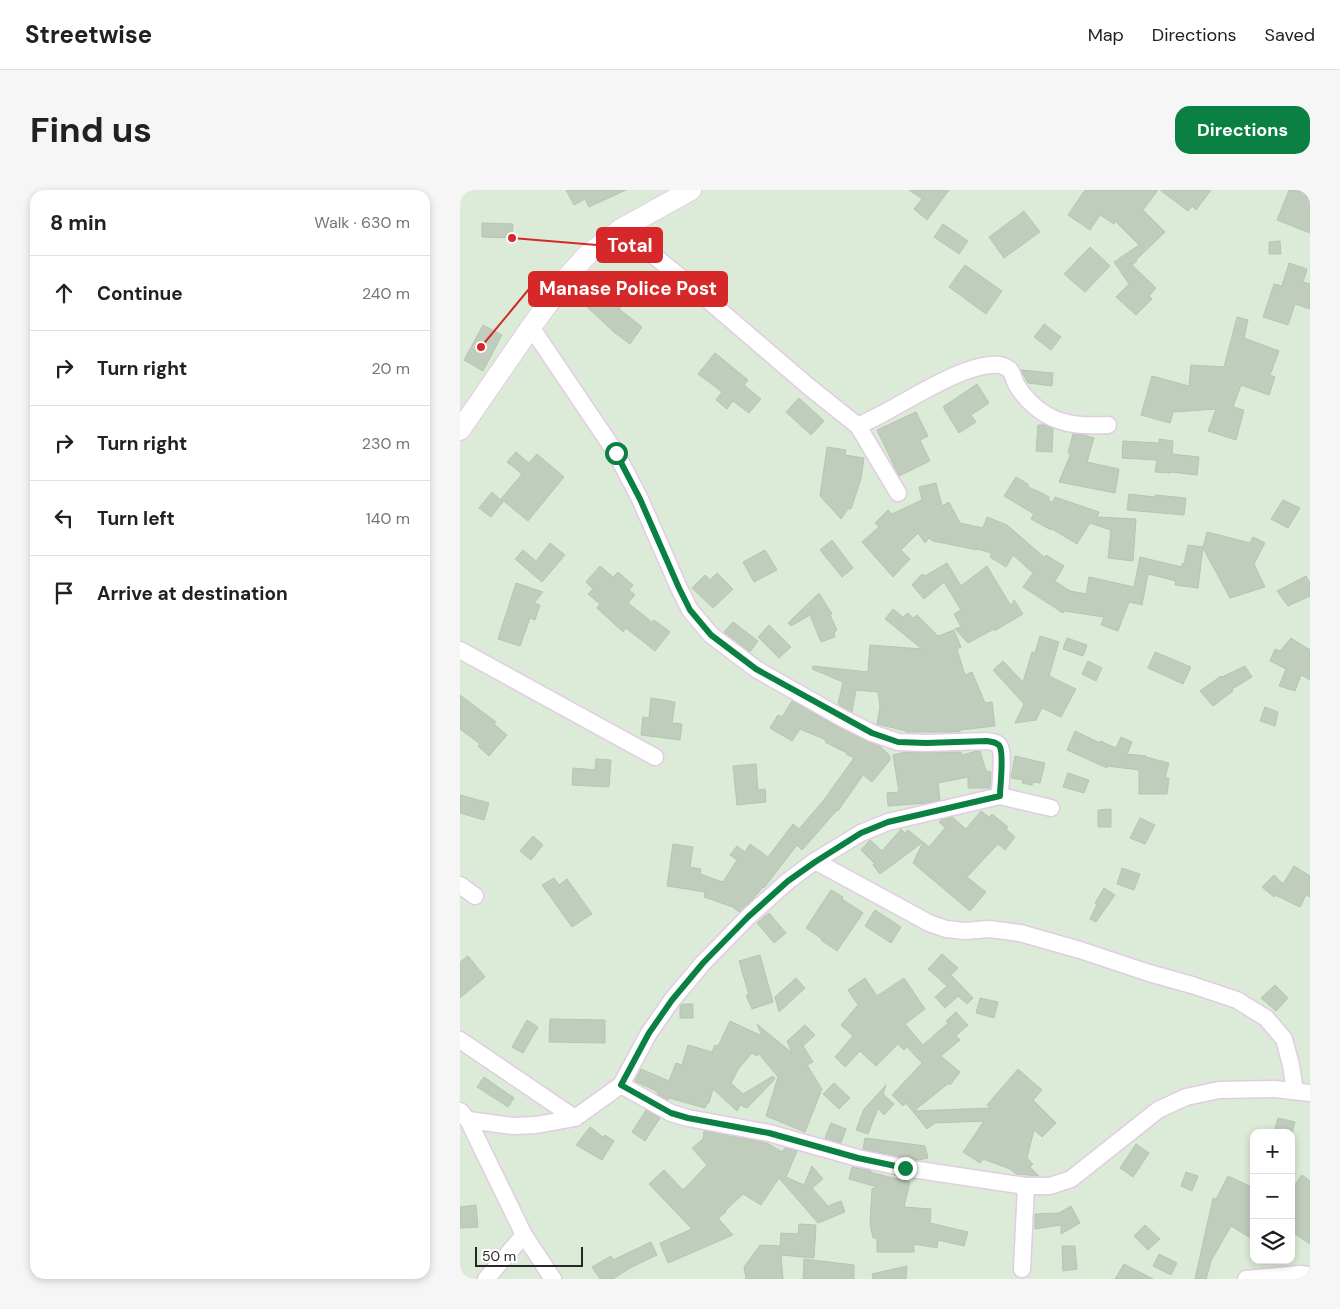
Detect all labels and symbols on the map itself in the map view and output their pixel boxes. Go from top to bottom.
callout: Total [597,228,662,262]
text: Total [607,233,653,258]
callout: Manase Police Post [529,272,727,306]
text: Manase Police Post [539,276,717,301]
route start [605,442,628,465]
route end [894,1157,917,1180]
scale bar [475,1244,582,1267]

